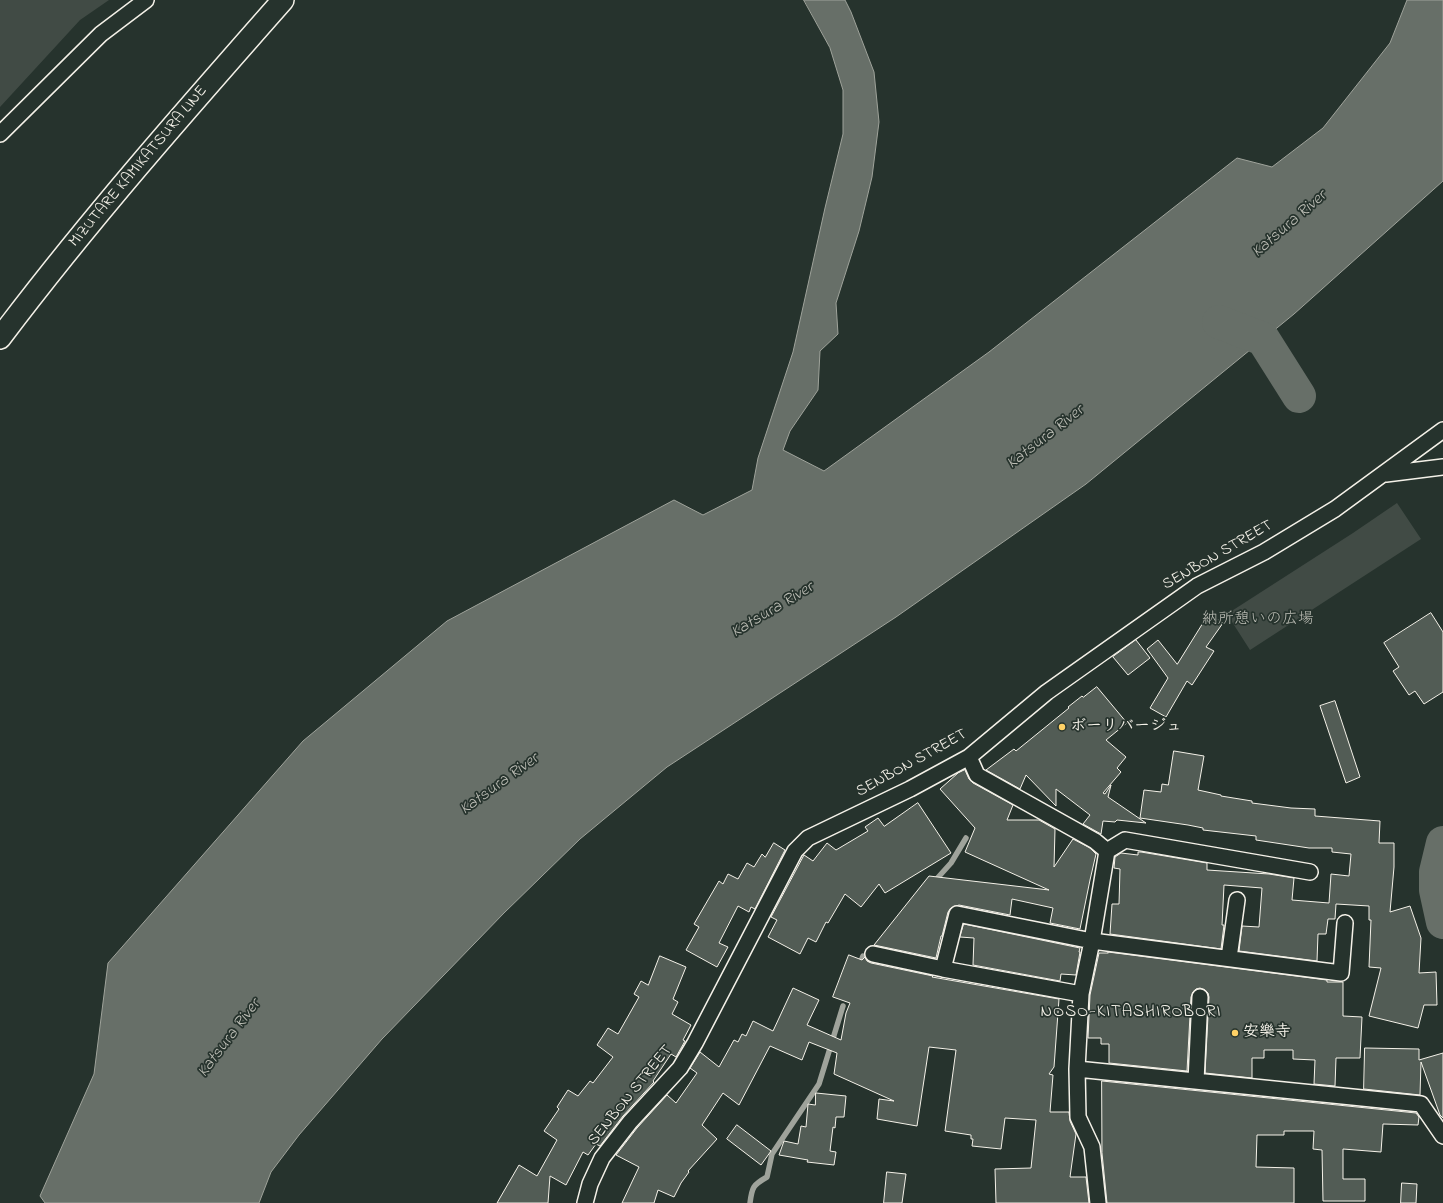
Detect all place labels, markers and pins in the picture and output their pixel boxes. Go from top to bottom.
place label: ボーリバージュ [1070,717,1182,737]
marker: ボーリバージュ [1057,722,1067,732]
place label: 安樂寺 [1243,1023,1291,1043]
marker: 安樂寺 [1230,1028,1240,1038]

